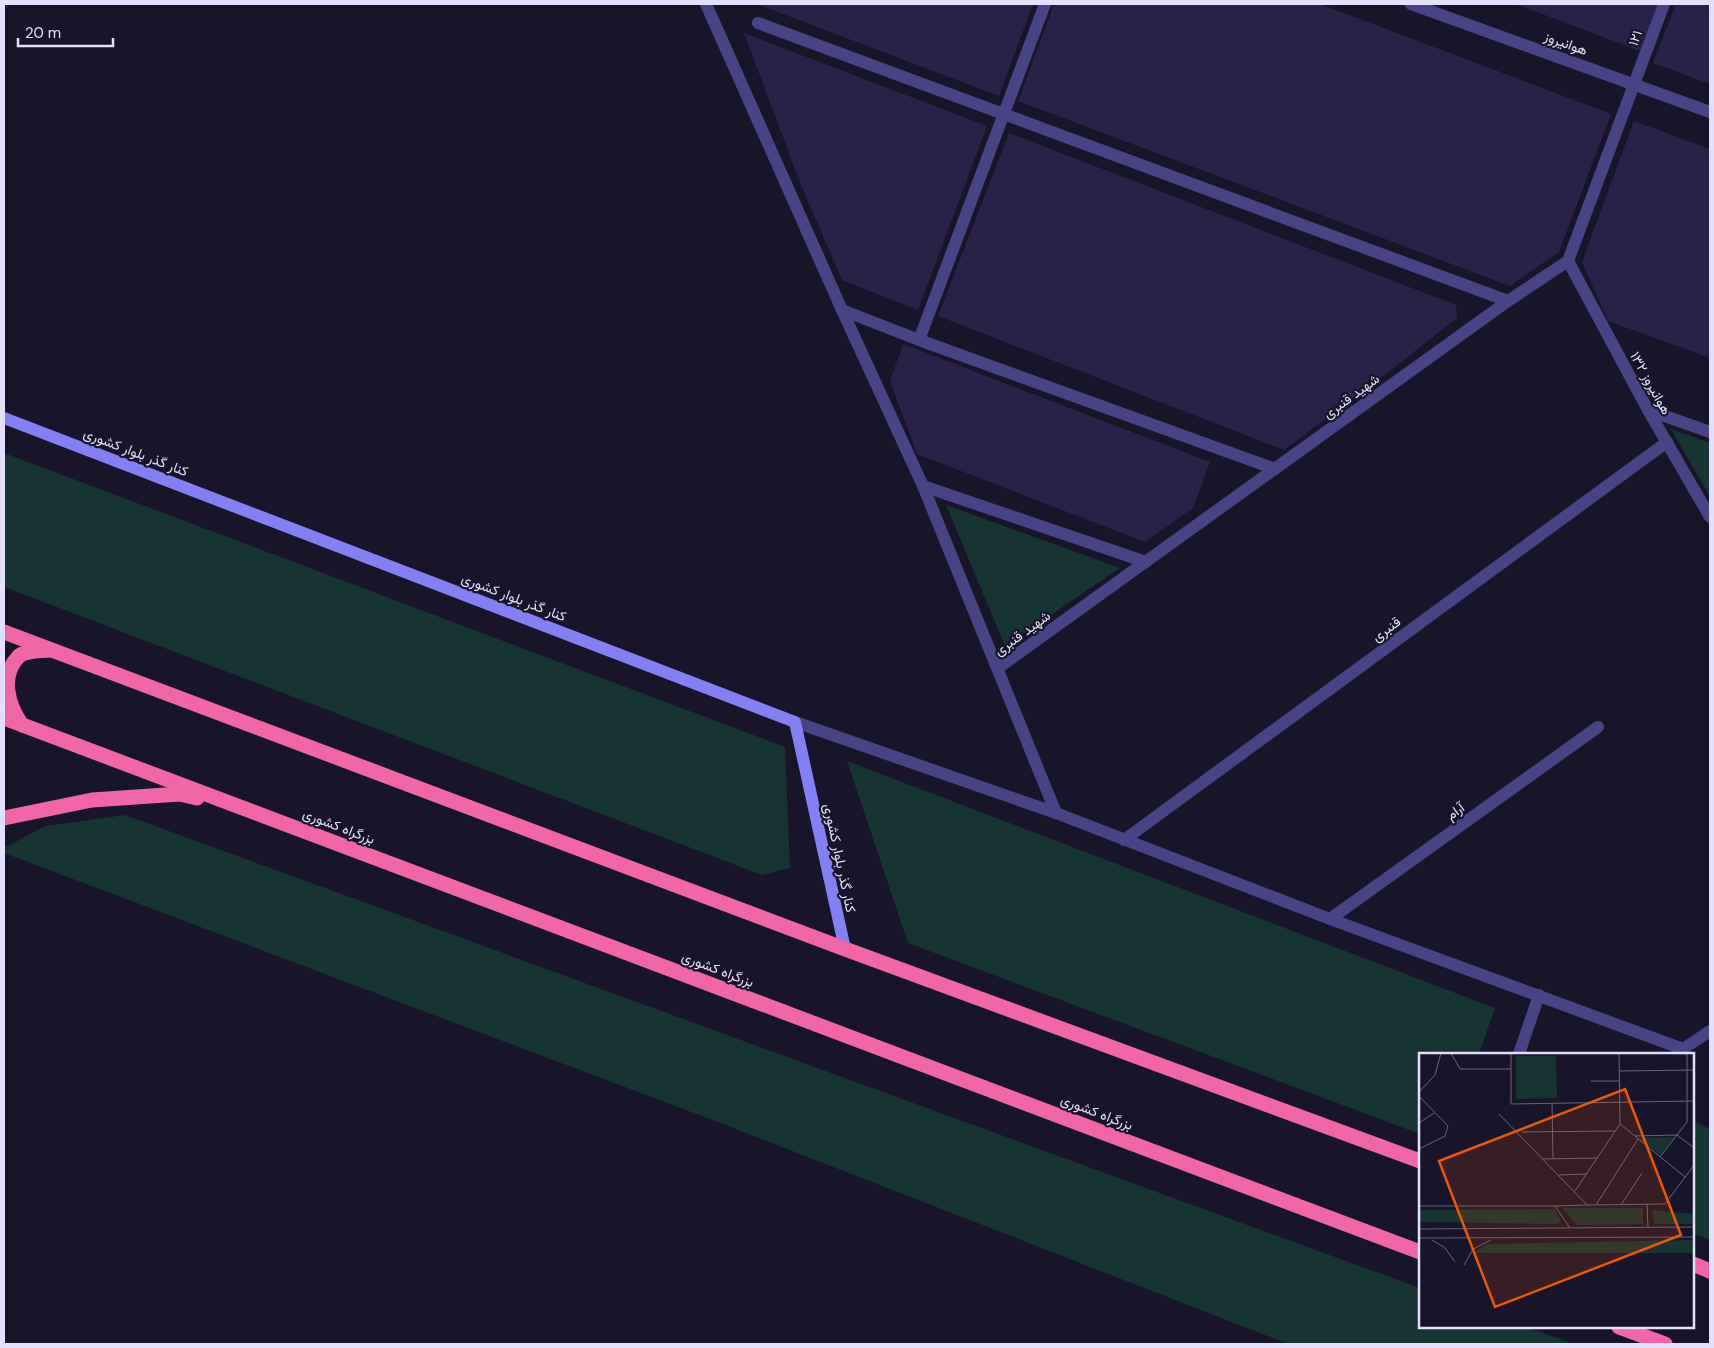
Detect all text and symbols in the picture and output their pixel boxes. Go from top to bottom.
scale bar [18,15,112,47]
text: 20 m [25,23,61,43]
street label: هوانیروز [1541,27,1590,59]
street label: ۱۲۱ [1624,28,1646,48]
street label: هوانیروز ۱۳۲ [1626,348,1676,418]
street label: شهید قنبری [1319,369,1383,423]
street label: کنار گذر بلوار کشوری [81,424,191,480]
street label: کنار گذر بلوار کشوری [459,569,569,625]
street label: شهید قنبری [990,606,1054,660]
street label: قنبری [1368,613,1404,645]
street label: آرام [1442,797,1469,824]
street label: کنار گذر بلوار کشوری [820,802,860,914]
street label: بزرگراه کشوری [300,804,378,848]
street label: بزرگراه کشوری [679,947,757,991]
inset map [1419,1053,1694,1328]
street label: بزرگراه کشوری [1058,1090,1136,1134]

